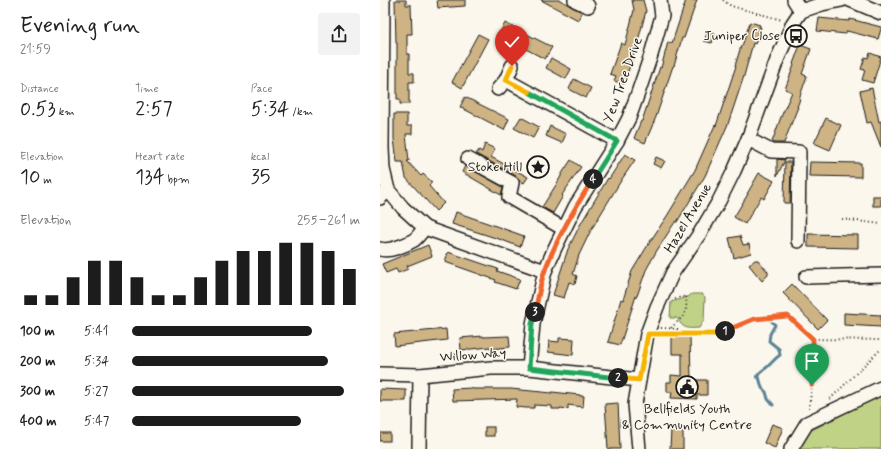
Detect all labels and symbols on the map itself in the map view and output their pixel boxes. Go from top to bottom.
bus stop icon: Juniper Close [783,23,809,49]
pin [495,25,529,66]
place label: Juniper Close [704,27,780,45]
street label: Yew Tree Drive [599,34,647,125]
place icon: Stoke Hill [525,154,551,180]
place label: Stoke Hill [468,158,522,176]
pin: 4 [583,169,603,189]
street label: Hazel Avenue [660,179,716,256]
pin: 3 [525,302,545,322]
pin: 1 [715,321,735,341]
street label: Willow Way [439,344,507,366]
pin [795,344,829,385]
pin: 2 [608,368,628,388]
public building icon: Bellfields Youth & Community Centre [674,374,700,400]
place label: Bellfields Youth & Community Centre [622,400,752,434]

